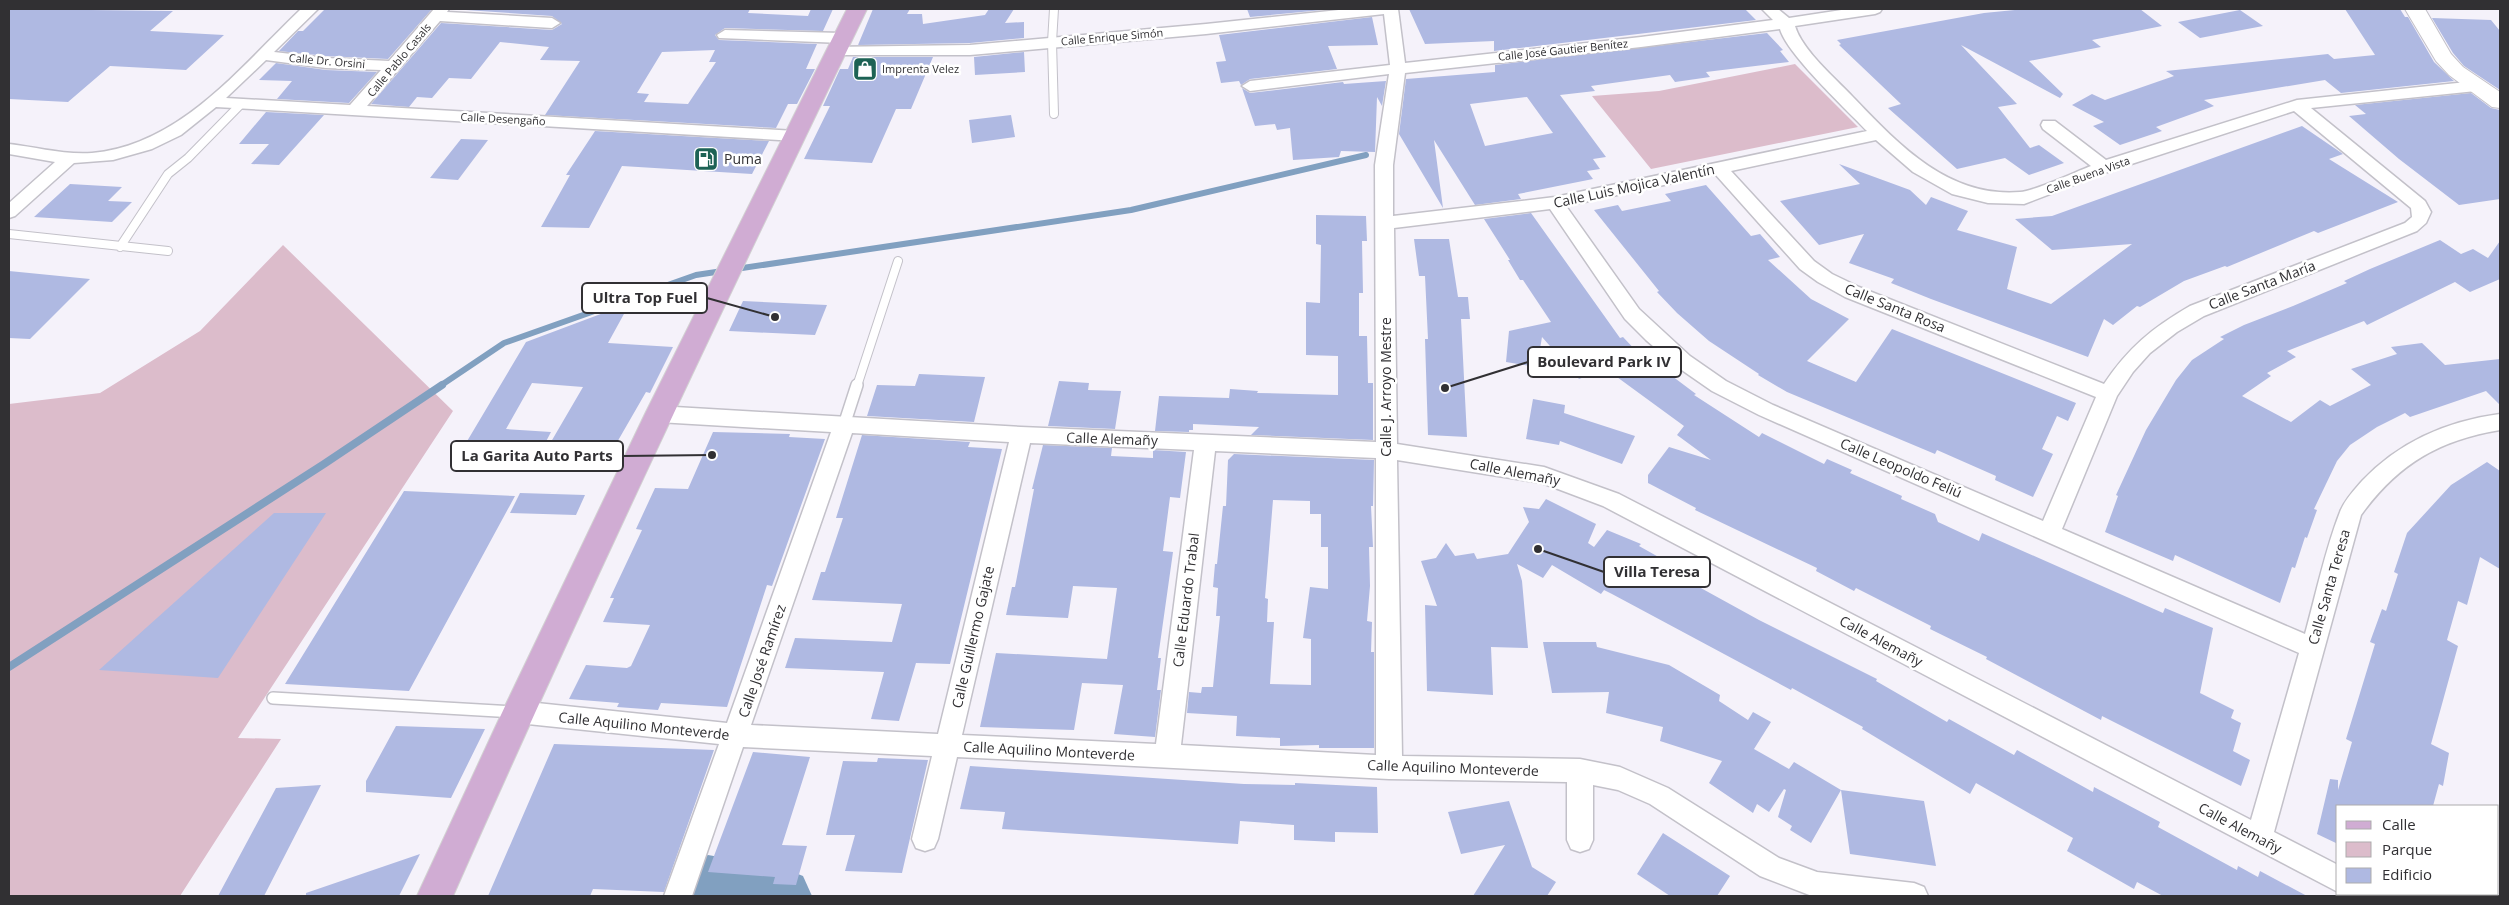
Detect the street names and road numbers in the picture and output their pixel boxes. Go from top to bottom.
street label: Calle Pablo Casals [363,20,434,100]
street label: Calle Enrique Simón [1060,25,1164,48]
street label: Calle José Gautier Benítez [1497,35,1629,64]
street label: Calle Dr. Orsini [288,50,366,71]
street label: Calle Desengaño [460,109,546,128]
street label: Calle Buena Vista [2044,152,2132,197]
street label: Calle Luis Mojica Valentín [1552,159,1716,212]
street label: Calle Santa María [2206,255,2318,314]
street label: Calle Santa Rosa [1842,279,1948,336]
street label: Calle J. Arroyo Mestre [1376,317,1395,457]
street label: Calle Alemañy [1066,427,1159,450]
street label: Calle Leopoldo Feliú [1837,433,1965,502]
street label: Calle Alemañy [1468,453,1563,490]
street label: Calle Santa Teresa [2303,527,2354,647]
street label: Calle Eduardo Trabal [1168,532,1203,668]
street label: Calle Guillermo Gajate [947,564,998,710]
street label: Calle José Ramírez [733,601,790,720]
street label: Calle Alemañy [1836,611,1927,671]
street label: Calle Aquilino Monteverde [558,707,731,744]
street label: Calle Aquilino Monteverde [963,737,1135,764]
street label: Calle Aquilino Monteverde [1367,755,1539,780]
street label: Calle Alemañy [2195,798,2286,858]

